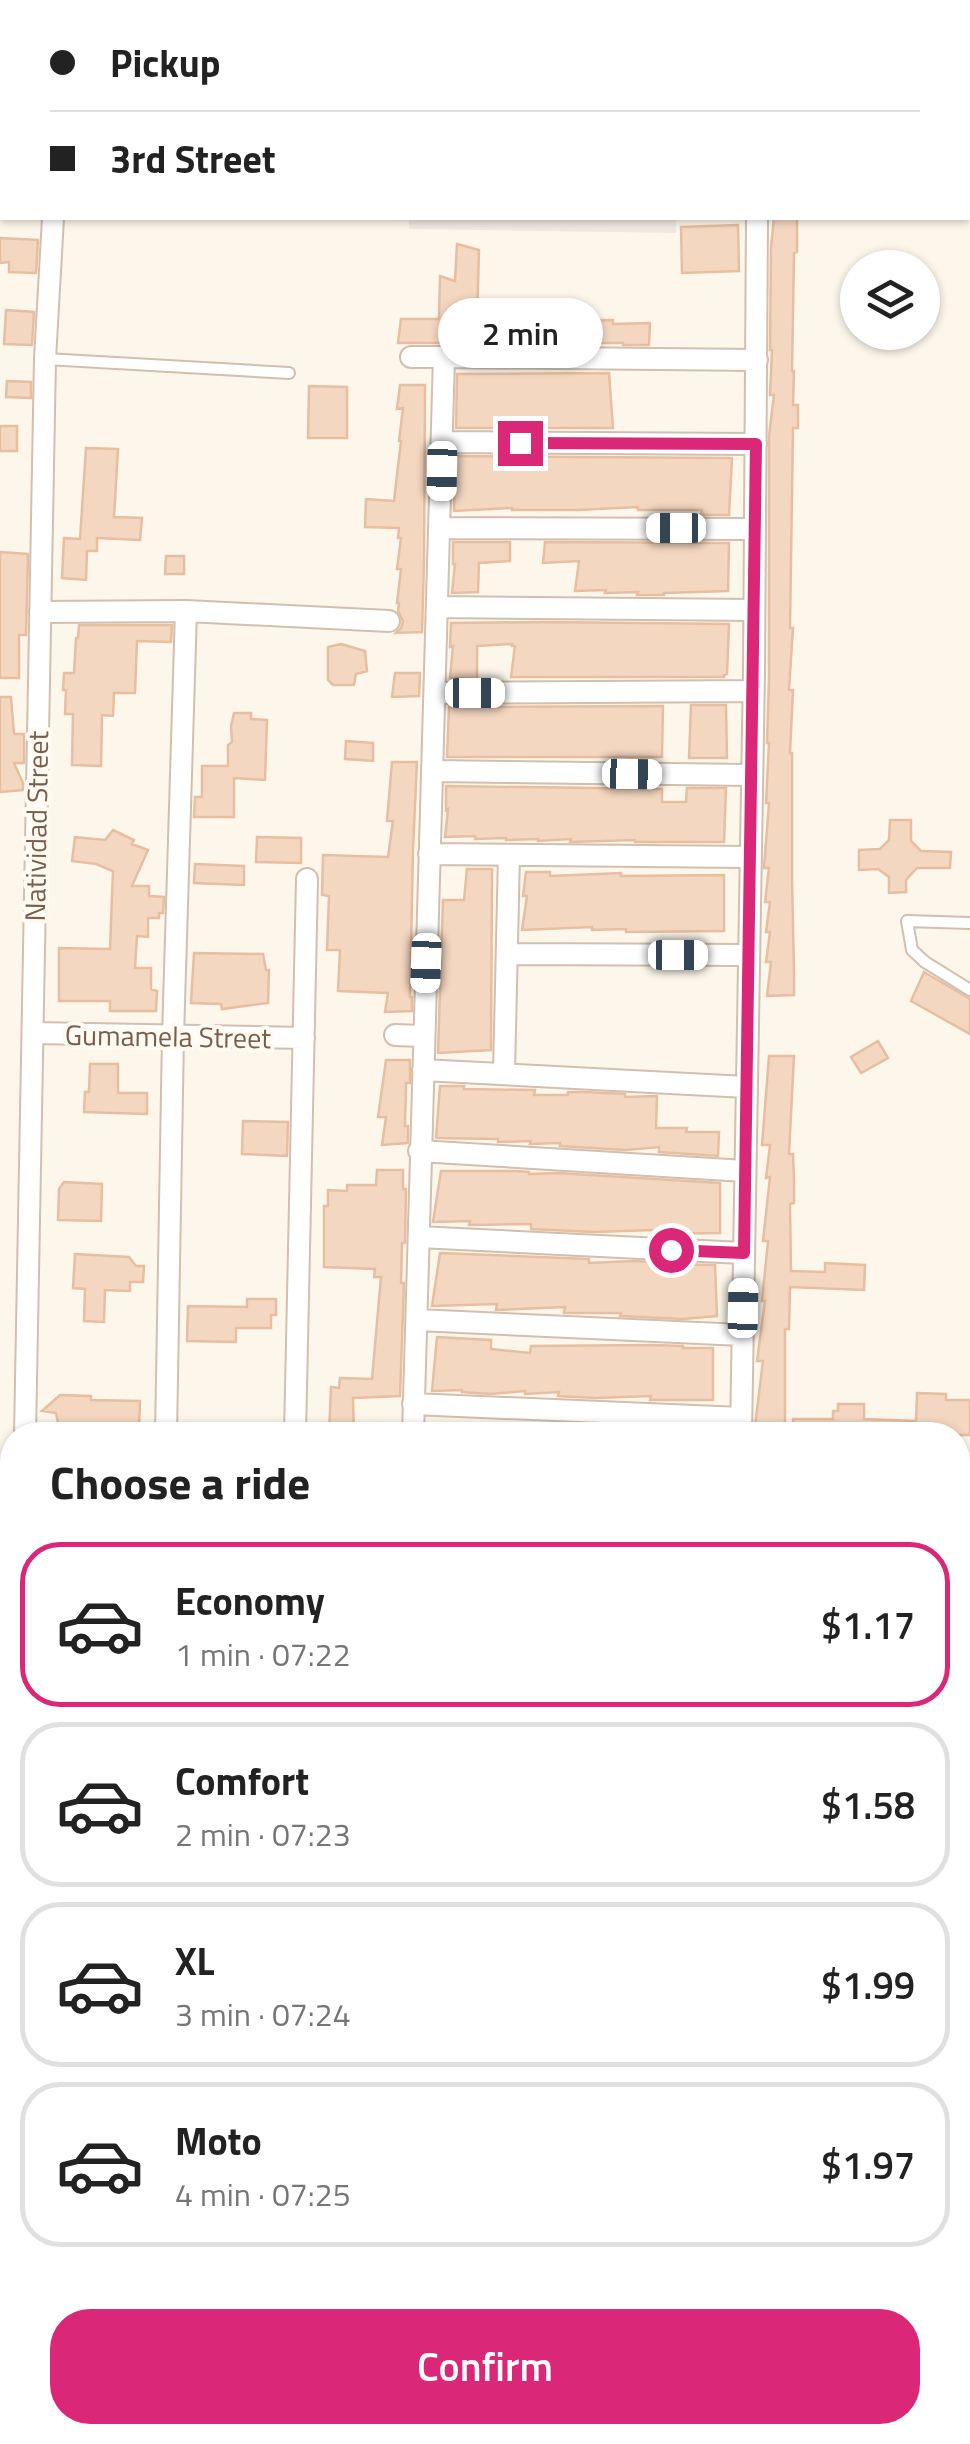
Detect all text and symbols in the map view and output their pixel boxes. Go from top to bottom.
text: Pickup [110,34,220,92]
text: 3rd Street [110,130,276,188]
map controls [840,250,940,350]
button: layers [840,250,940,350]
callout: 2 min [438,298,602,368]
text: 2 min [482,309,559,357]
route end [498,421,543,466]
car [426,441,458,501]
car [646,513,706,543]
car [445,678,505,708]
street label: Natividad Street [13,730,59,922]
car [602,758,662,790]
car [410,932,442,994]
car [648,940,708,970]
street label: Gumamela Street [65,1013,271,1059]
route start [649,1228,694,1273]
car [727,1278,759,1338]
text: Choose a ride [50,1448,310,1516]
text: Economy [175,1572,325,1630]
icon: car [55,1580,145,1670]
text: $1.17 [821,1596,915,1654]
text: 1 min · 07:22 [175,1630,351,1678]
text: Comfort [175,1752,309,1810]
icon: car [55,1760,145,1850]
text: $1.58 [821,1776,915,1834]
text: 2 min · 07:23 [175,1810,351,1858]
text: XL [175,1932,215,1990]
icon: car [55,1940,145,2030]
text: $1.99 [821,1956,915,2014]
text: 3 min · 07:24 [175,1990,351,2038]
text: Moto [175,2112,262,2170]
icon: car [55,2120,145,2210]
text: $1.97 [821,2136,915,2194]
text: 4 min · 07:25 [175,2170,351,2218]
button: Confirm [50,2309,920,2424]

